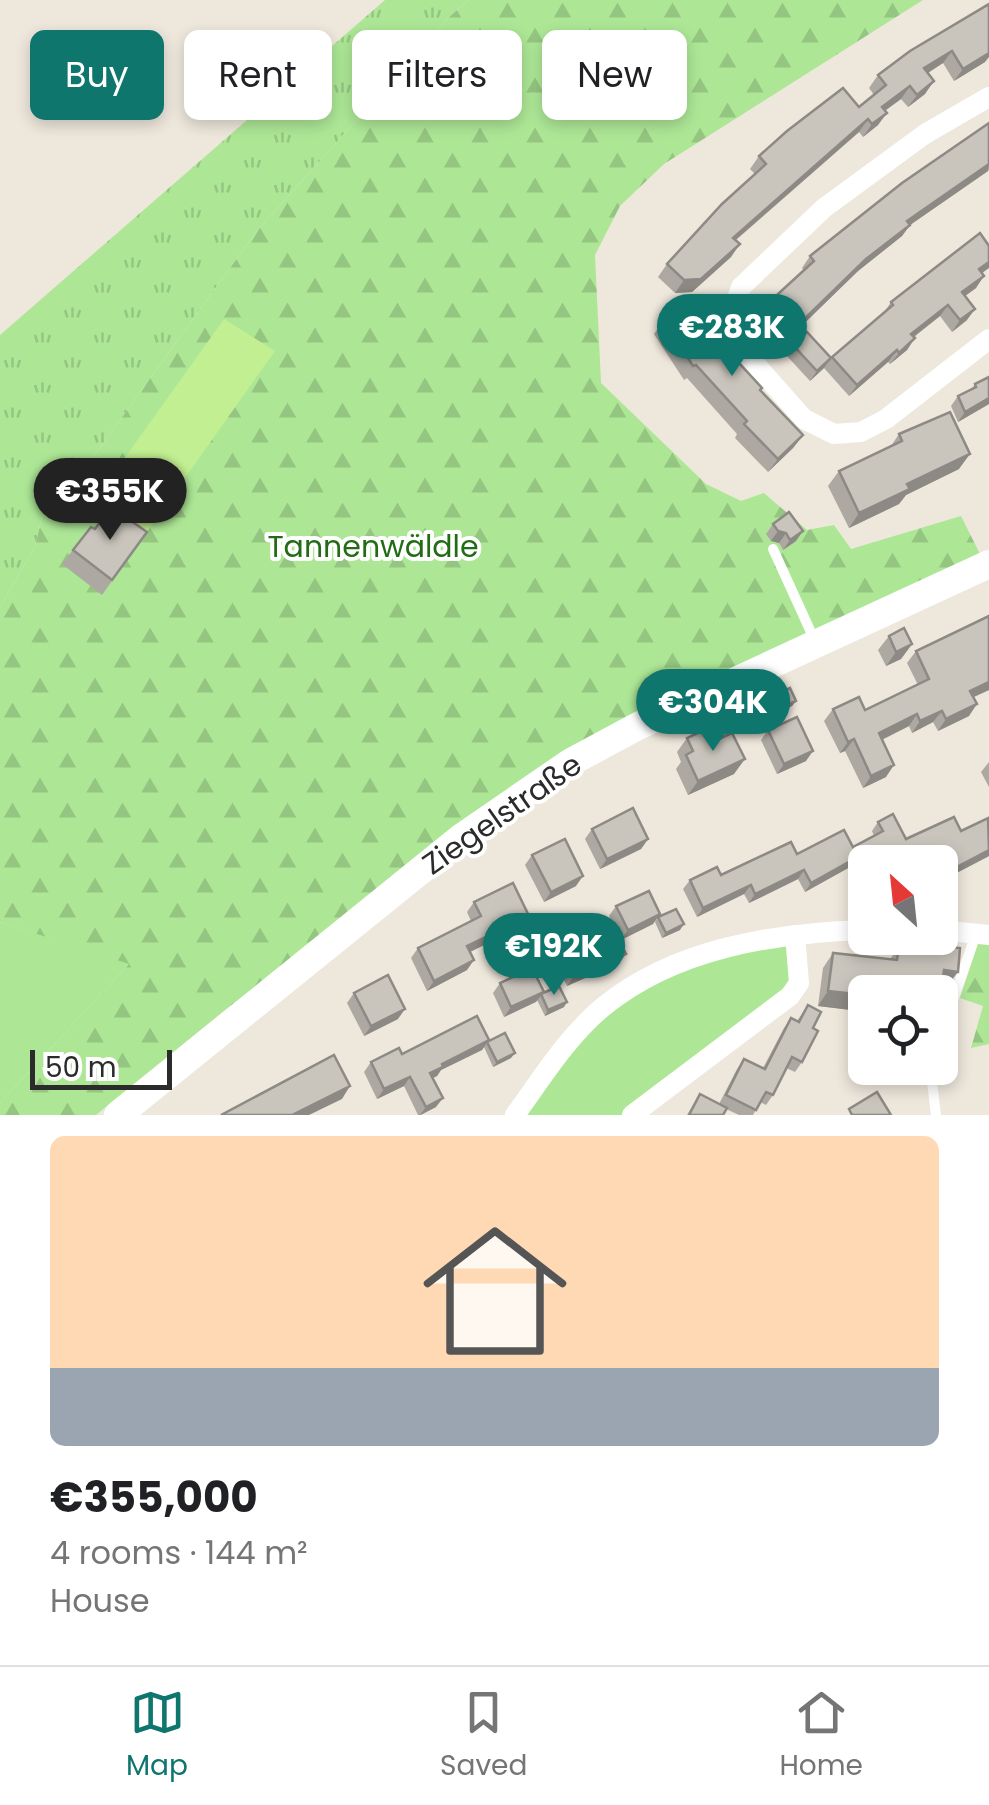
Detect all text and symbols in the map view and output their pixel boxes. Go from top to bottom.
chip: Buy [30,30,164,120]
chip: Rent [184,30,332,120]
chip: Filters [352,30,522,120]
chip: New [542,30,687,120]
pin: €283K [662,294,802,379]
text: €283K [679,304,785,349]
pin: €355K [40,458,180,543]
text: €355K [56,468,164,513]
park label: Tannenwäldle [267,525,479,568]
pin: €304K [643,669,783,754]
text: €304K [658,679,768,724]
street label: Ziegelstraße [414,743,590,885]
north arrow [848,845,958,955]
map controls [848,845,958,1085]
pin: €192K [484,913,624,998]
text: €192K [505,923,603,968]
button: locate [848,975,958,1085]
scale bar [30,1045,172,1090]
text: 50 m [45,1048,116,1087]
icon: home [405,1201,585,1381]
text: €355,000 [50,1468,258,1527]
text: 4 rooms · 144 m² [50,1530,308,1575]
text: House [50,1578,150,1623]
tab: Map [126,1685,188,1787]
tab: Saved [440,1685,527,1787]
tab: Home [779,1685,863,1787]

